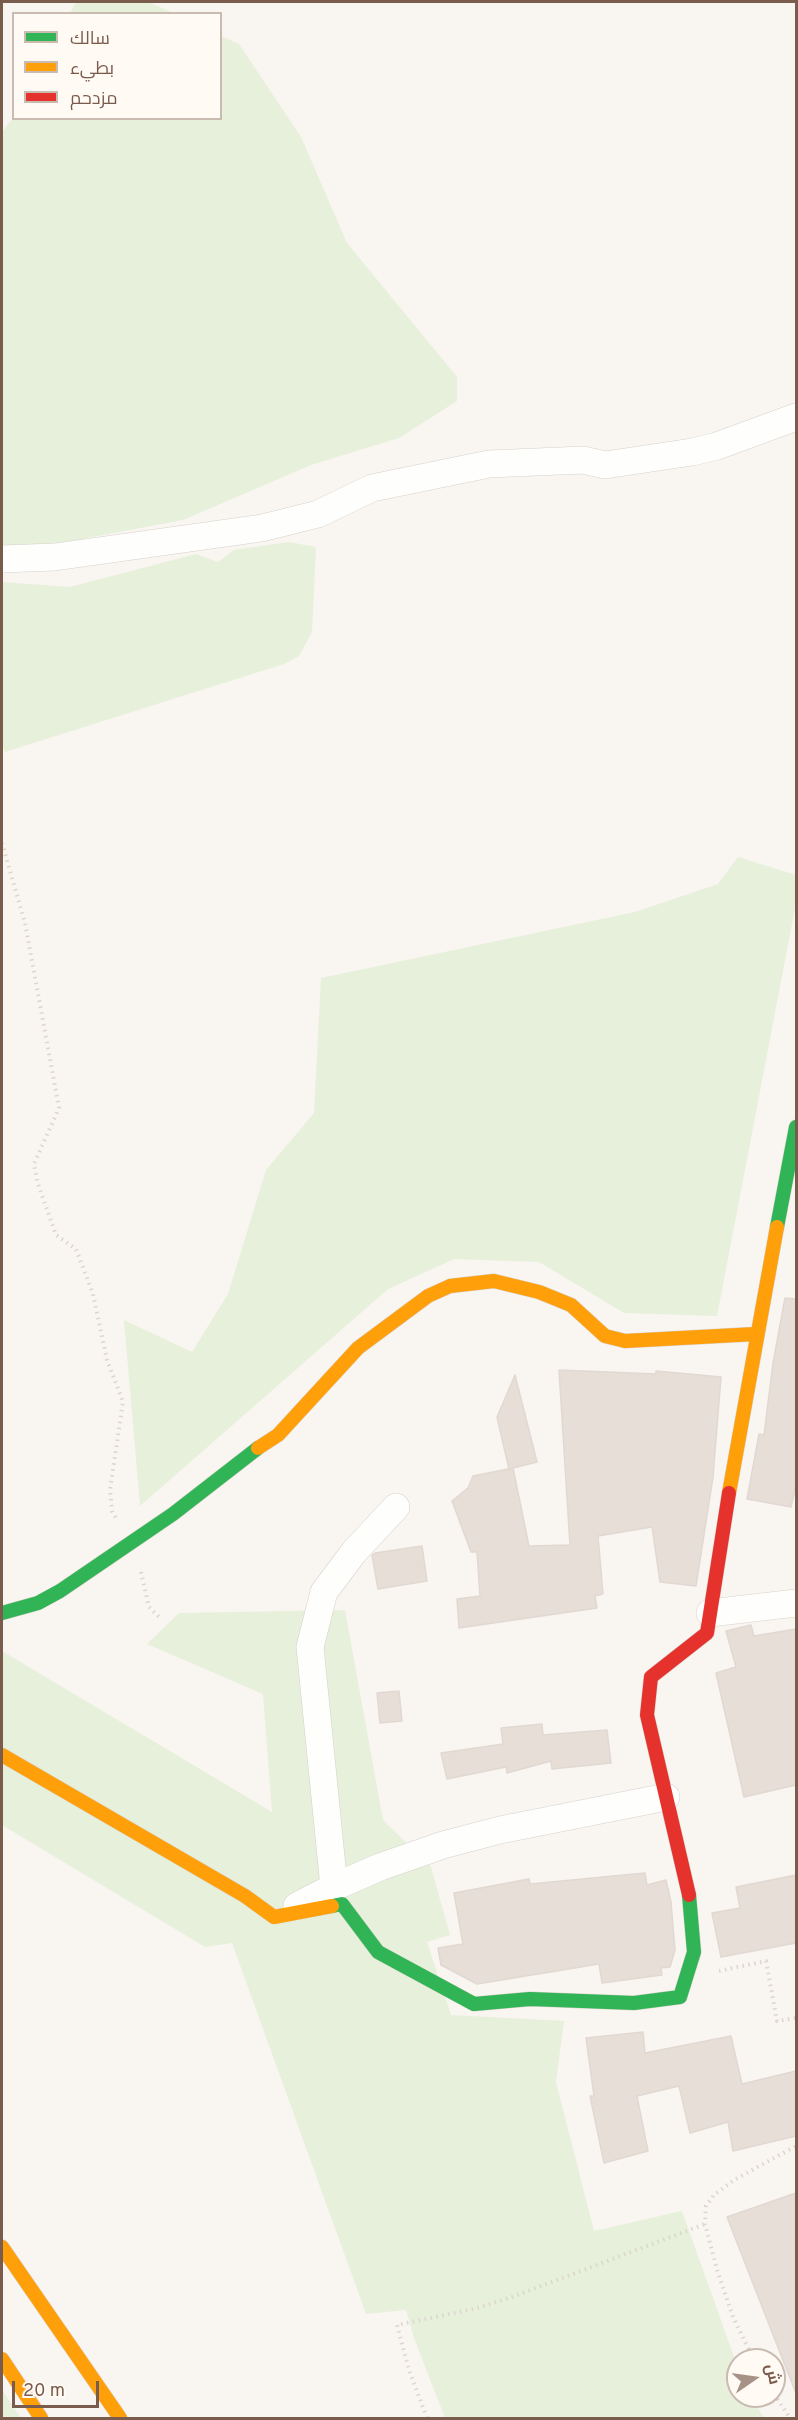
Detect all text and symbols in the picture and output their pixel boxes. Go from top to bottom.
legend [12,12,222,120]
text: سالك [70,28,110,51]
text: بطيء [70,58,114,81]
text: مزدحم [70,88,118,111]
north arrow [726,2348,786,2408]
text: ش [760,2362,784,2387]
scale bar [15,2369,102,2407]
text: 20 m [23,2380,65,2403]

